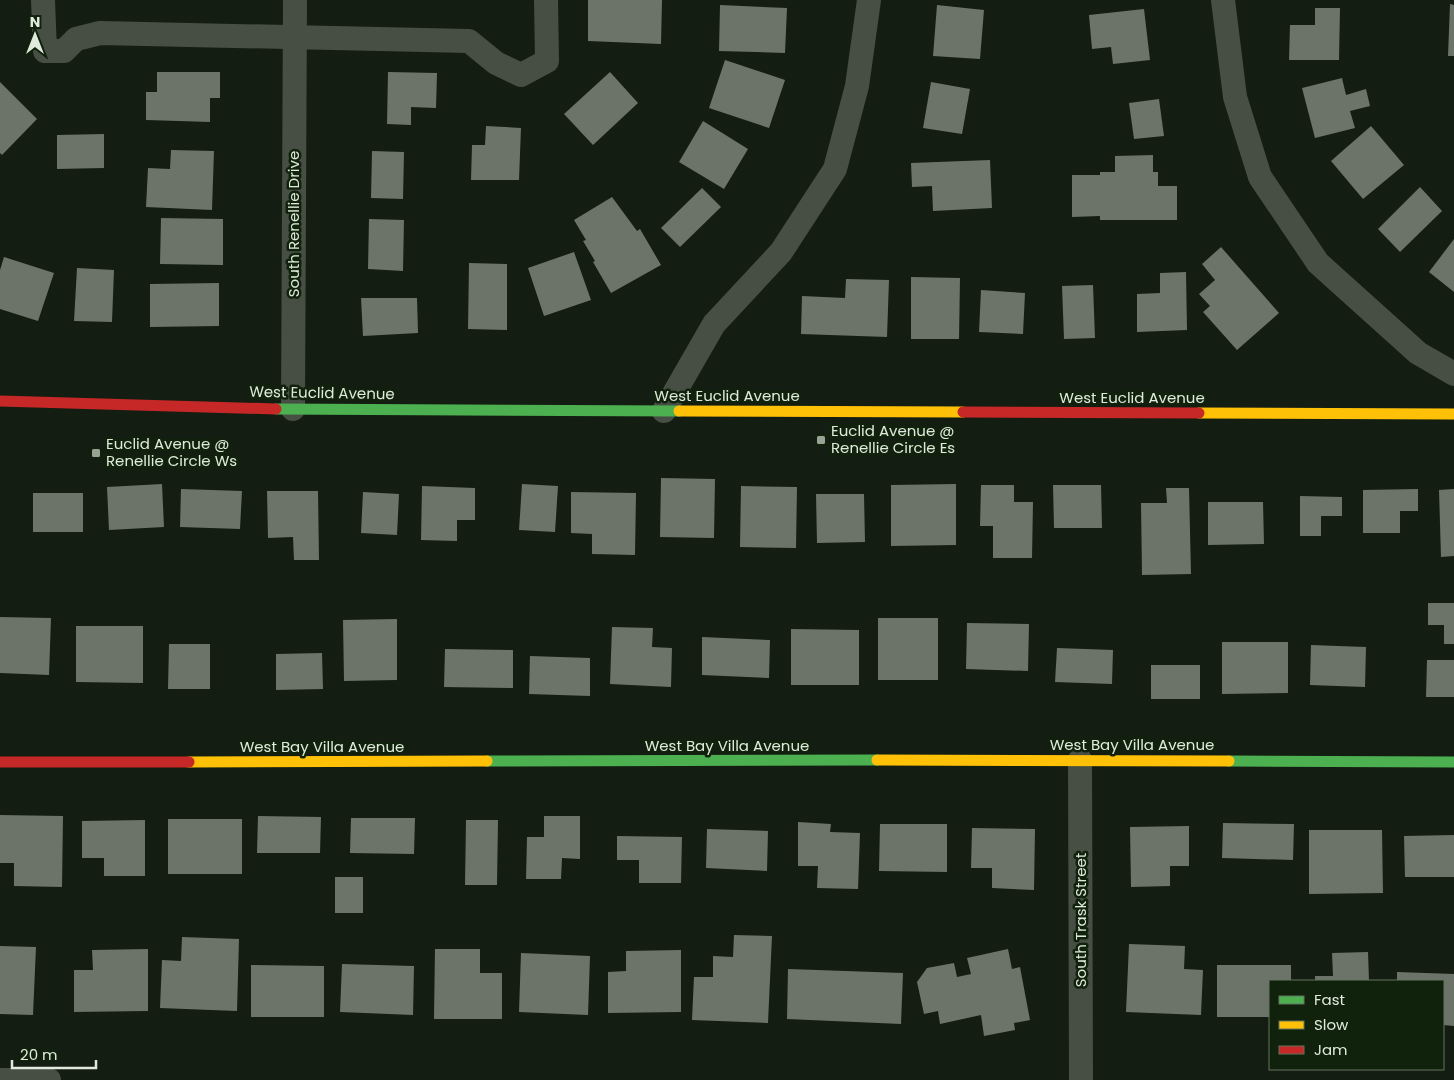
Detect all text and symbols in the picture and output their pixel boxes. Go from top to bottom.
north arrow [10,10,60,60]
text: N [30,12,40,32]
street label: South Renellie Drive [283,151,304,297]
street label: West Euclid Avenue [249,381,395,404]
street label: West Euclid Avenue [654,385,800,406]
street label: West Euclid Avenue [1059,387,1205,408]
place label: Euclid Avenue @ Renellie Circle Es [831,420,955,458]
place label: Euclid Avenue @ Renellie Circle Ws [106,433,237,471]
marker: Euclid Avenue @ Renellie Circle Es [815,434,827,446]
marker: Euclid Avenue @ Renellie Circle Ws [90,447,102,459]
street label: West Bay Villa Avenue [1050,734,1214,755]
street label: West Bay Villa Avenue [645,735,809,756]
street label: West Bay Villa Avenue [240,736,404,757]
street label: South Trask Street [1070,853,1091,987]
legend [1269,980,1444,1070]
text: Fast [1314,989,1345,1010]
text: Slow [1314,1014,1349,1035]
scale bar [12,1038,96,1070]
text: Jam [1314,1039,1348,1060]
text: 20 m [20,1044,58,1065]

